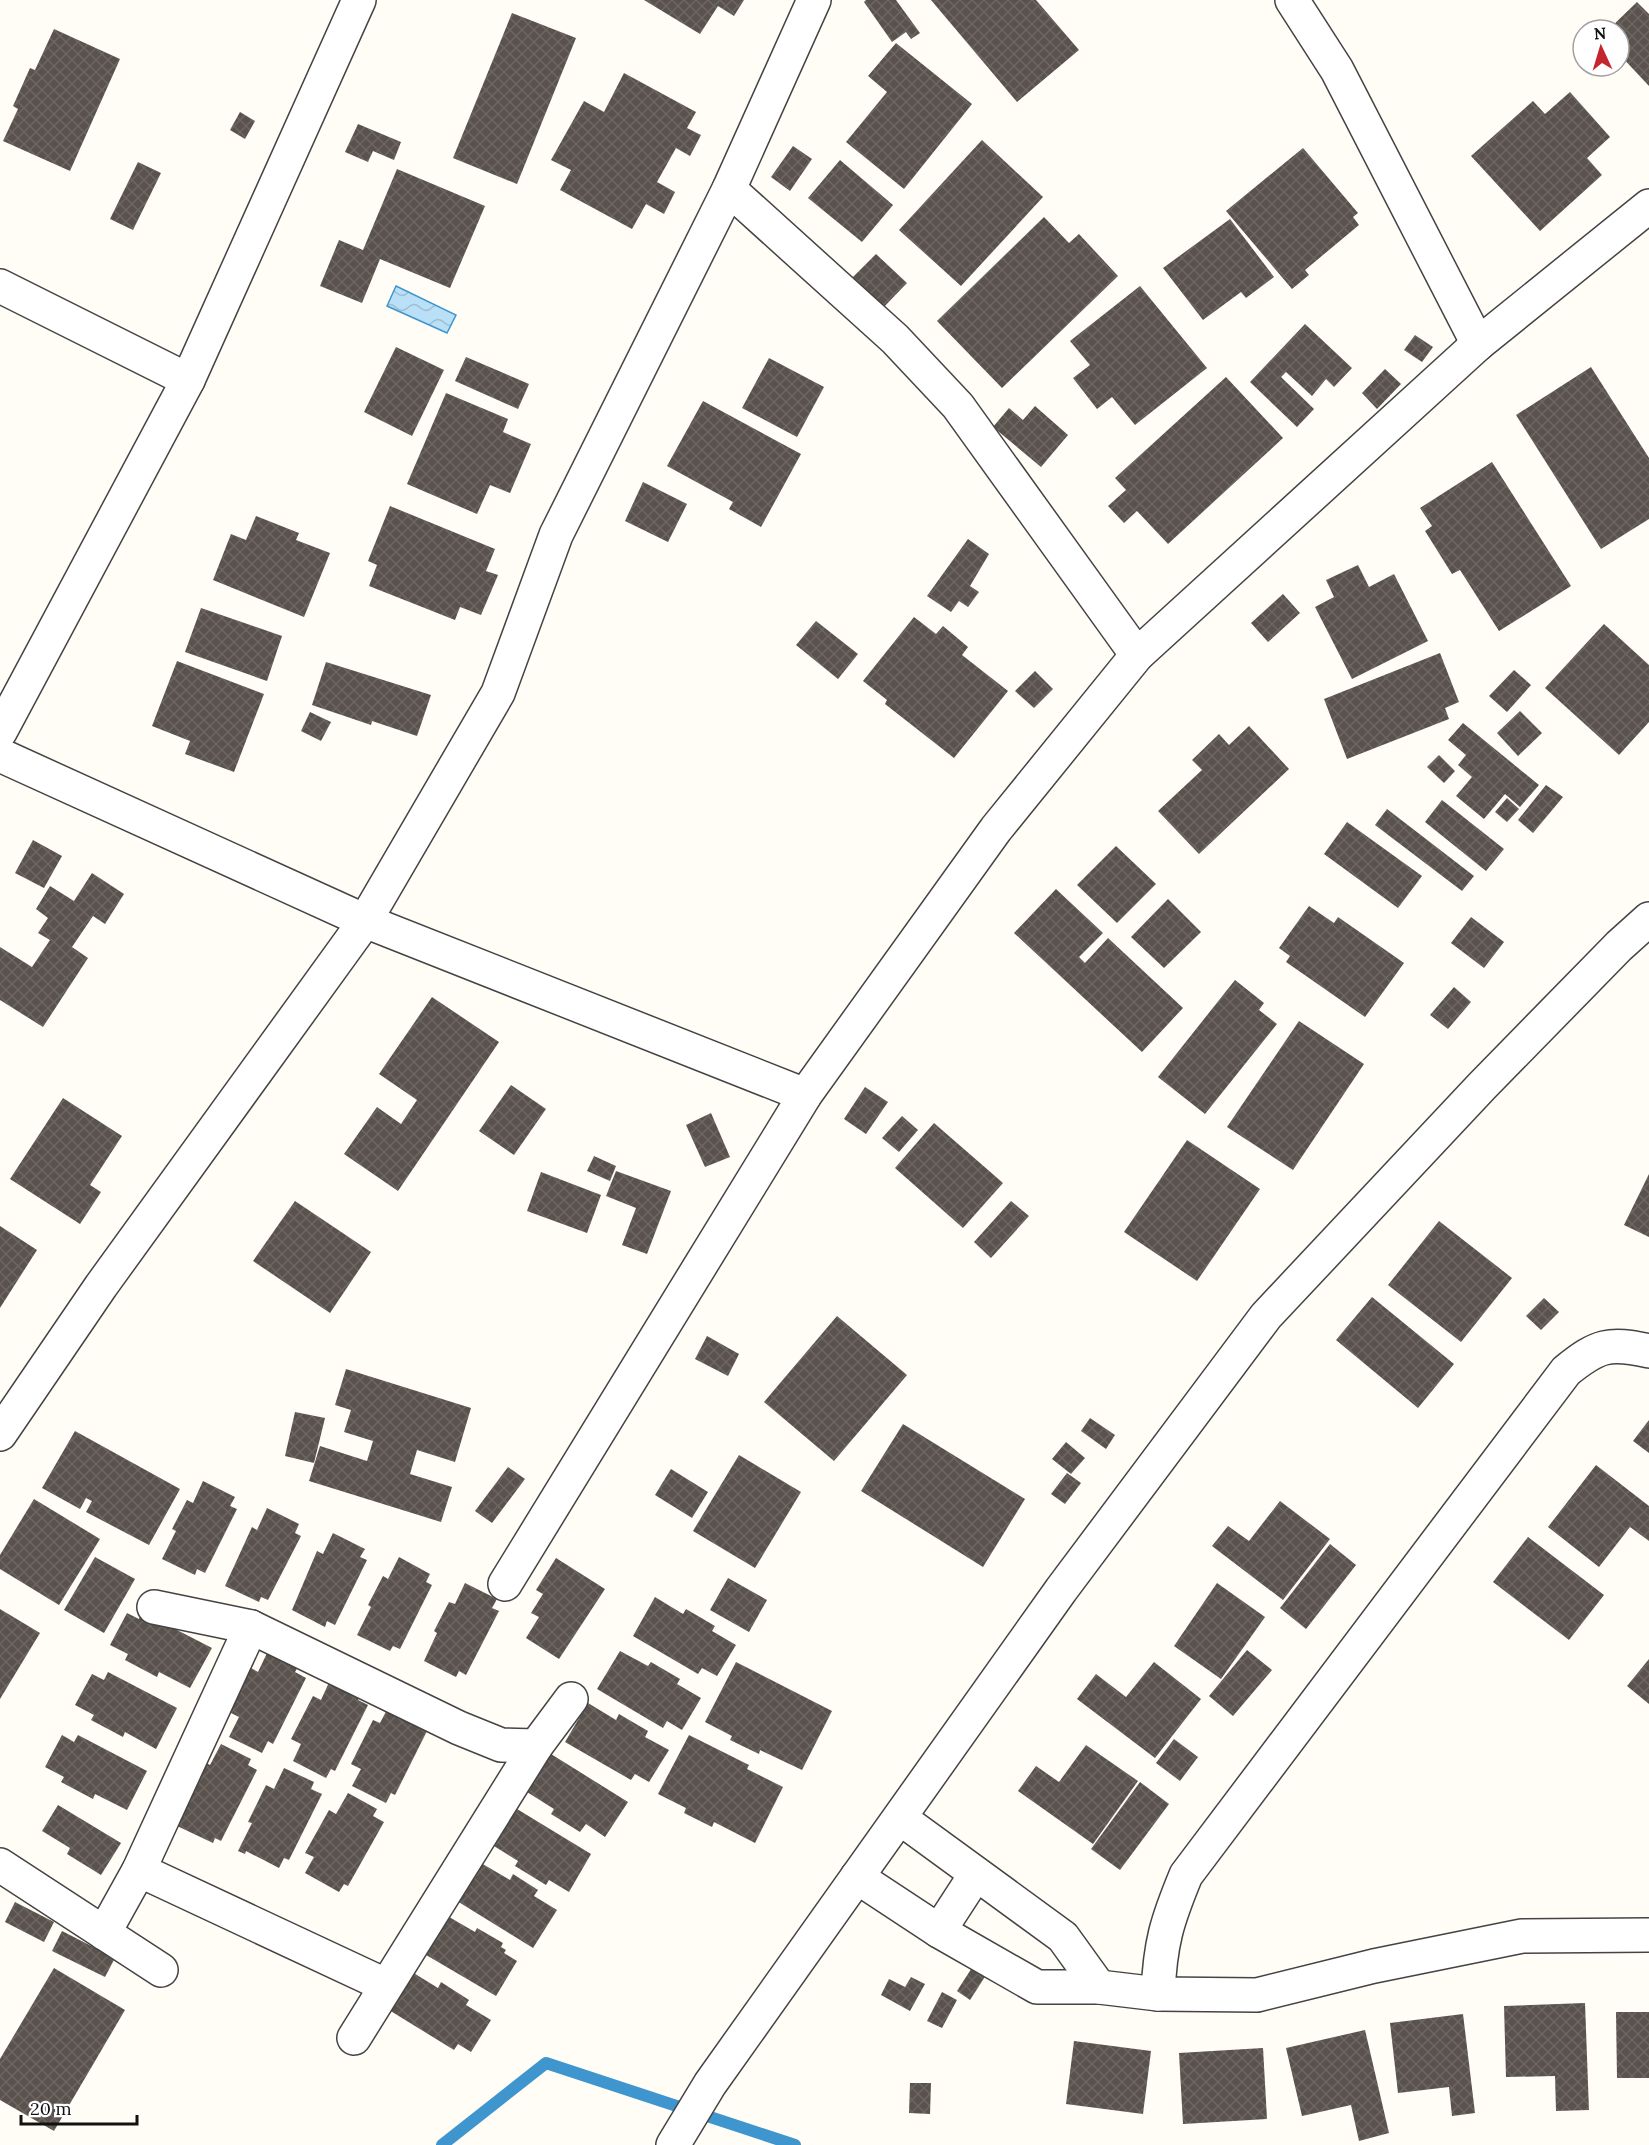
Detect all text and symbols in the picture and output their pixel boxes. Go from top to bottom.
north arrow [1571,18,1631,78]
text: N [1593,23,1607,43]
scale bar [21,2088,136,2126]
text: 20 m [30,2097,72,2120]

